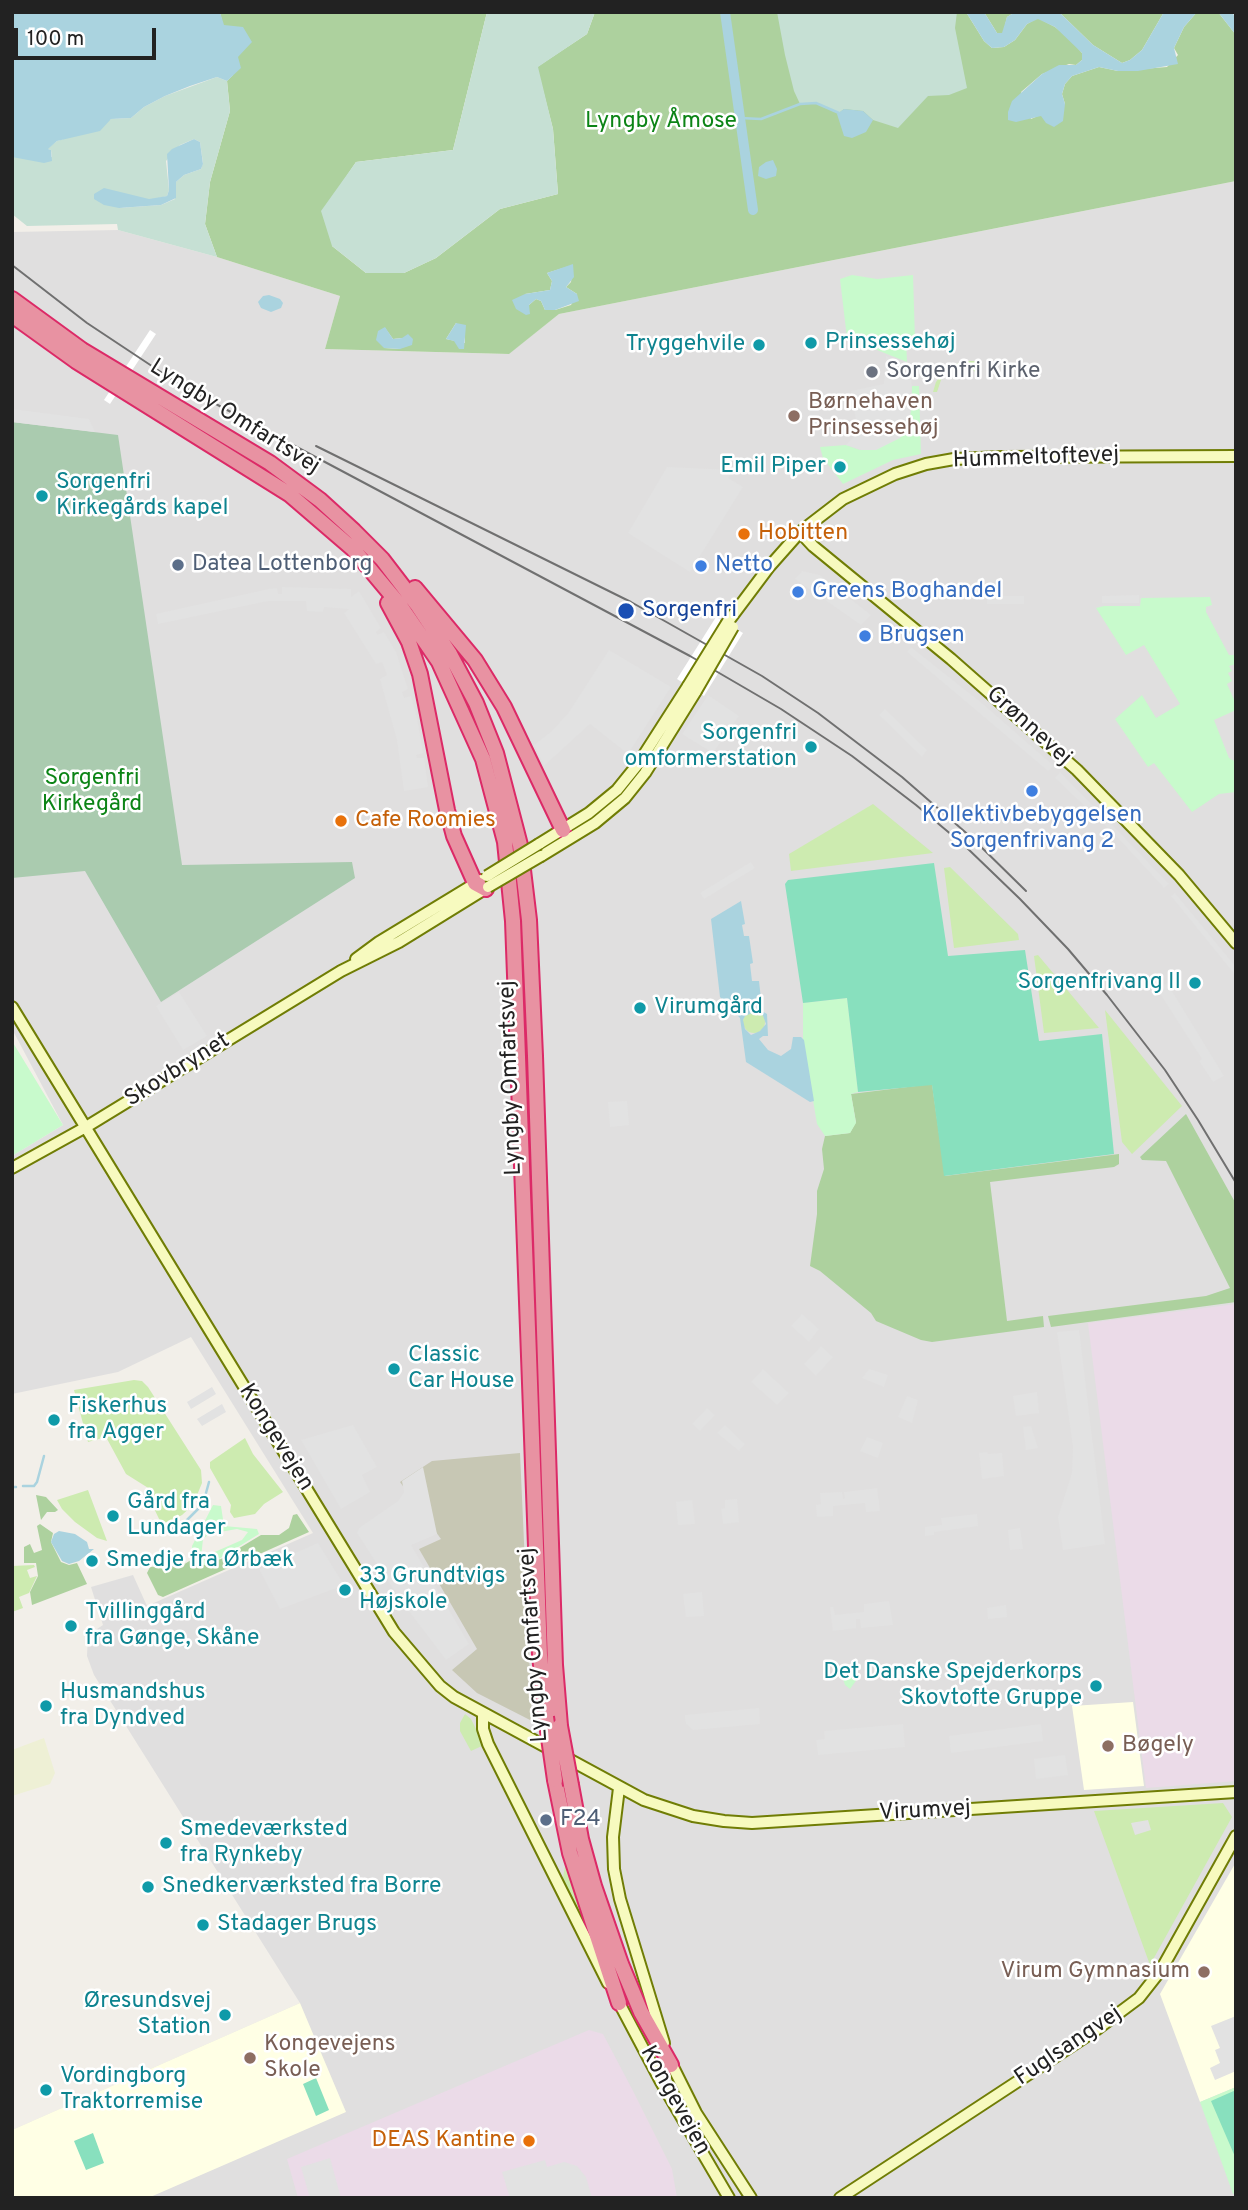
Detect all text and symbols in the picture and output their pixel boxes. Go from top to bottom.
scale bar [18,14,159,58]
text: 100 m [27,26,84,53]
park label: Lyngby Åmose [585,108,737,136]
place label: Prinsessehøj [825,329,956,357]
place label: Tryggehvile [625,331,745,359]
marker: Prinsessehøj [803,335,819,351]
marker: Tryggehvile [751,337,767,353]
street label: Lyngby Omfartsvej [144,355,324,481]
place label: Sorgenfri Kirke [886,358,1040,386]
marker: Sorgenfri Kirke [864,364,880,380]
place label: Børnehaven Prinsessehøj [808,389,939,443]
marker: Børnehaven Prinsessehøj [786,408,802,424]
street label: Hummeltoftevej [952,442,1120,476]
place label: Emil Piper [720,453,826,481]
marker: Emil Piper [832,459,848,475]
place label: Sorgenfri Kirkegårds kapel [56,469,228,523]
marker: Sorgenfri Kirkegårds kapel [34,488,50,504]
place label: Hobitten [758,520,848,548]
marker: Hobitten [736,526,752,542]
place label: Datea Lottenborg [192,551,372,579]
place label: Netto [715,552,773,580]
marker: Datea Lottenborg [170,557,186,573]
marker: Netto [693,558,709,574]
place label: Greens Boghandel [812,578,1002,606]
marker: Greens Boghandel [790,584,806,600]
place label: Sorgenfri [642,597,737,625]
marker: Sorgenfri [616,601,636,621]
place label: Brugsen [879,622,965,650]
marker: Brugsen [857,628,873,644]
street label: Grønnevej [980,682,1076,772]
place label: Sorgenfri omformerstation [625,720,797,774]
marker: Sorgenfri omformerstation [803,739,819,755]
park label: Sorgenfri Kirkegård [42,765,142,819]
marker: Kollektivbebyggelsen Sorgenfrivang 2 [1024,783,1040,799]
place label: Kollektivbebyggelsen Sorgenfrivang 2 [922,802,1142,856]
place label: Cafe Roomies [355,807,496,835]
marker: Cafe Roomies [333,813,349,829]
place label: Sorgenfrivang II [1018,969,1181,997]
marker: Sorgenfrivang II [1187,975,1203,991]
street label: Lyngby Omfartsvej [495,980,529,1176]
place label: Virumgård [654,994,763,1022]
marker: Virumgård [632,1000,648,1016]
street label: Skovbrynet [121,1028,235,1114]
place label: Classic Car House [408,1342,514,1396]
marker: Classic Car House [386,1361,402,1377]
street label: Kongevejen [231,1379,319,1497]
place label: Fiskerhus fra Agger [68,1393,167,1447]
marker: Fiskerhus fra Agger [46,1412,62,1428]
place label: Gård fra Lundager [127,1489,226,1543]
marker: Gård fra Lundager [105,1508,121,1524]
place label: Smedje fra Ørbæk [106,1547,294,1575]
street label: Lyngby Omfartsvej [514,1547,556,1743]
marker: Smedje fra Ørbæk [84,1553,100,1569]
place label: 33 Grundtvigs Højskole [359,1563,506,1617]
marker: 33 Grundtvigs Højskole [337,1582,353,1598]
place label: Tvillinggård fra Gønge, Skåne [85,1599,259,1653]
marker: Tvillinggård fra Gønge, Skåne [63,1618,79,1634]
place label: Det Danske Spejderkorps Skovtofte Gruppe [823,1659,1082,1713]
marker: Det Danske Spejderkorps Skovtofte Gruppe [1088,1678,1104,1694]
place label: Husmandshus fra Dyndved [60,1679,206,1733]
marker: Husmandshus fra Dyndved [38,1698,54,1714]
place label: Bøgely [1122,1732,1194,1760]
marker: Bøgely [1100,1738,1116,1754]
street label: Virumvej [878,1796,972,1828]
place label: F24 [560,1806,601,1834]
marker: F24 [538,1812,554,1828]
place label: Smedeværksted fra Rynkeby [180,1816,348,1870]
marker: Smedeværksted fra Rynkeby [158,1835,174,1851]
place label: Snedkerværksted fra Borre [162,1873,441,1901]
marker: Snedkerværksted fra Borre [140,1879,156,1895]
place label: Stadager Brugs [217,1911,377,1939]
marker: Stadager Brugs [195,1917,211,1933]
place label: Virum Gymnasium [1001,1958,1190,1986]
marker: Virum Gymnasium [1196,1964,1212,1980]
place label: Øresundsvej Station [83,1988,211,2042]
street label: Fuglsangvej [1010,2001,1128,2093]
marker: Øresundsvej Station [217,2007,233,2023]
place label: Kongevejens Skole [264,2031,396,2085]
street label: Kongevejen [633,2041,715,2161]
marker: Kongevejens Skole [242,2050,258,2066]
place label: Vordingborg Traktorremise [60,2063,203,2117]
marker: Vordingborg Traktorremise [38,2082,54,2098]
place label: DEAS Kantine [372,2127,515,2155]
marker: DEAS Kantine [521,2133,537,2149]

